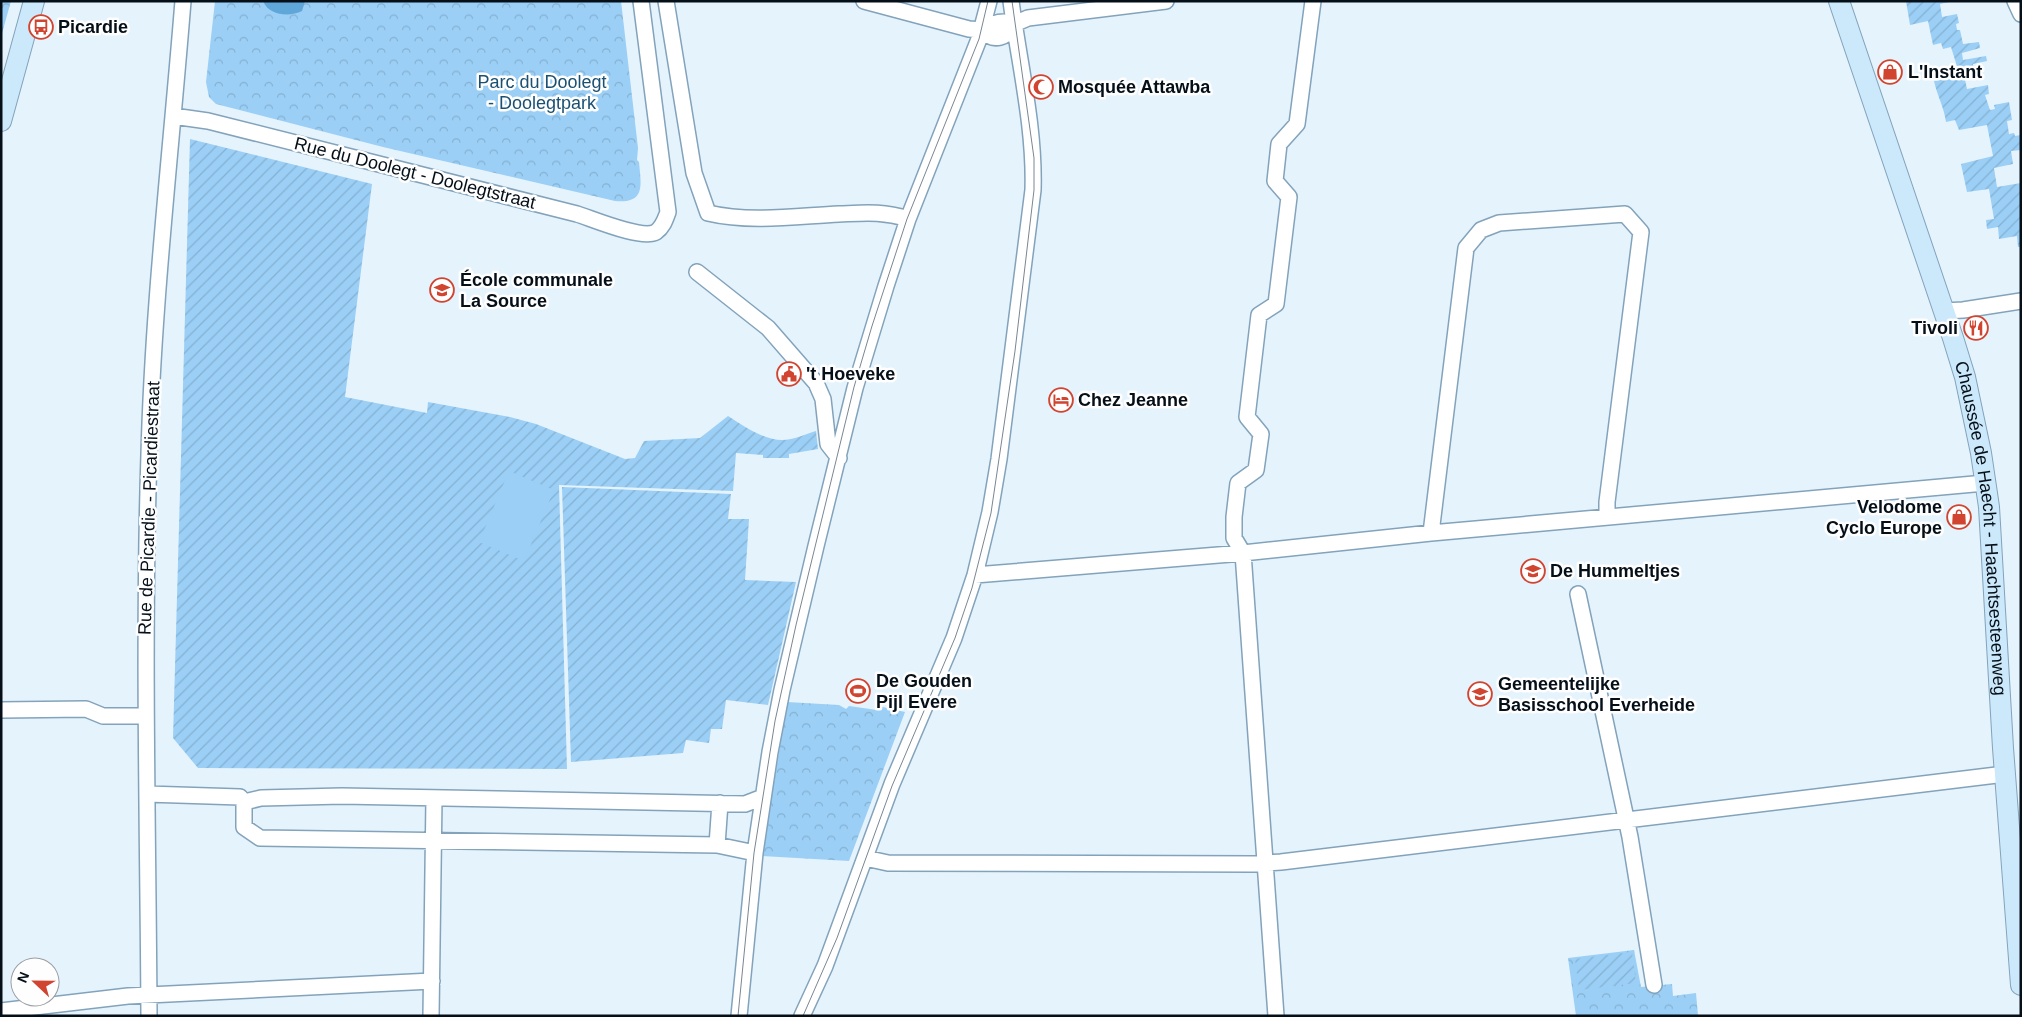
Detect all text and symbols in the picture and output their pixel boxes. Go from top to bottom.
bus stop icon: Picardie [28,14,54,40]
place label: Picardie [58,17,128,37]
shop icon: L'Instant [1877,59,1903,85]
place label: L'Instant [1908,62,1982,82]
park label: Parc du Doolegt - Doolegtpark [477,72,607,113]
mosque icon: Mosquée Attawba [1028,74,1054,100]
place label: Mosquée Attawba [1058,77,1211,97]
street label: Rue du Doolegt - Doolegtstraat [292,133,538,213]
place label: École communale La Source [460,269,613,311]
school or university icon: École communale La Source [429,277,455,303]
restaurant icon: Tivoli [1963,315,1989,341]
place label: Tivoli [1911,318,1958,338]
street label: Chaussée de Haecht - Haachtsesteenweg [1951,359,2010,696]
public building icon: 't Hoeveke [776,361,802,387]
place label: 't Hoeveke [806,364,895,384]
street label: Rue de Picardie - Picardiestraat [135,381,163,635]
hotel icon: Chez Jeanne [1048,387,1074,413]
place label: Chez Jeanne [1078,390,1188,410]
place label: Velodome Cyclo Europe [1826,497,1942,538]
shop icon: Velodome Cyclo Europe [1946,504,1972,530]
school or university icon: De Hummeltjes [1520,558,1546,584]
place label: De Hummeltjes [1550,561,1680,581]
place label: De Gouden Pijl Evere [876,671,972,712]
place label: Gemeentelijke Basisschool Everheide [1498,674,1695,715]
sports icon: De Gouden Pijl Evere [845,678,871,704]
school or university icon: Gemeentelijke Basisschool Everheide [1467,681,1493,707]
north arrow [10,957,60,1007]
text: N [14,969,32,985]

